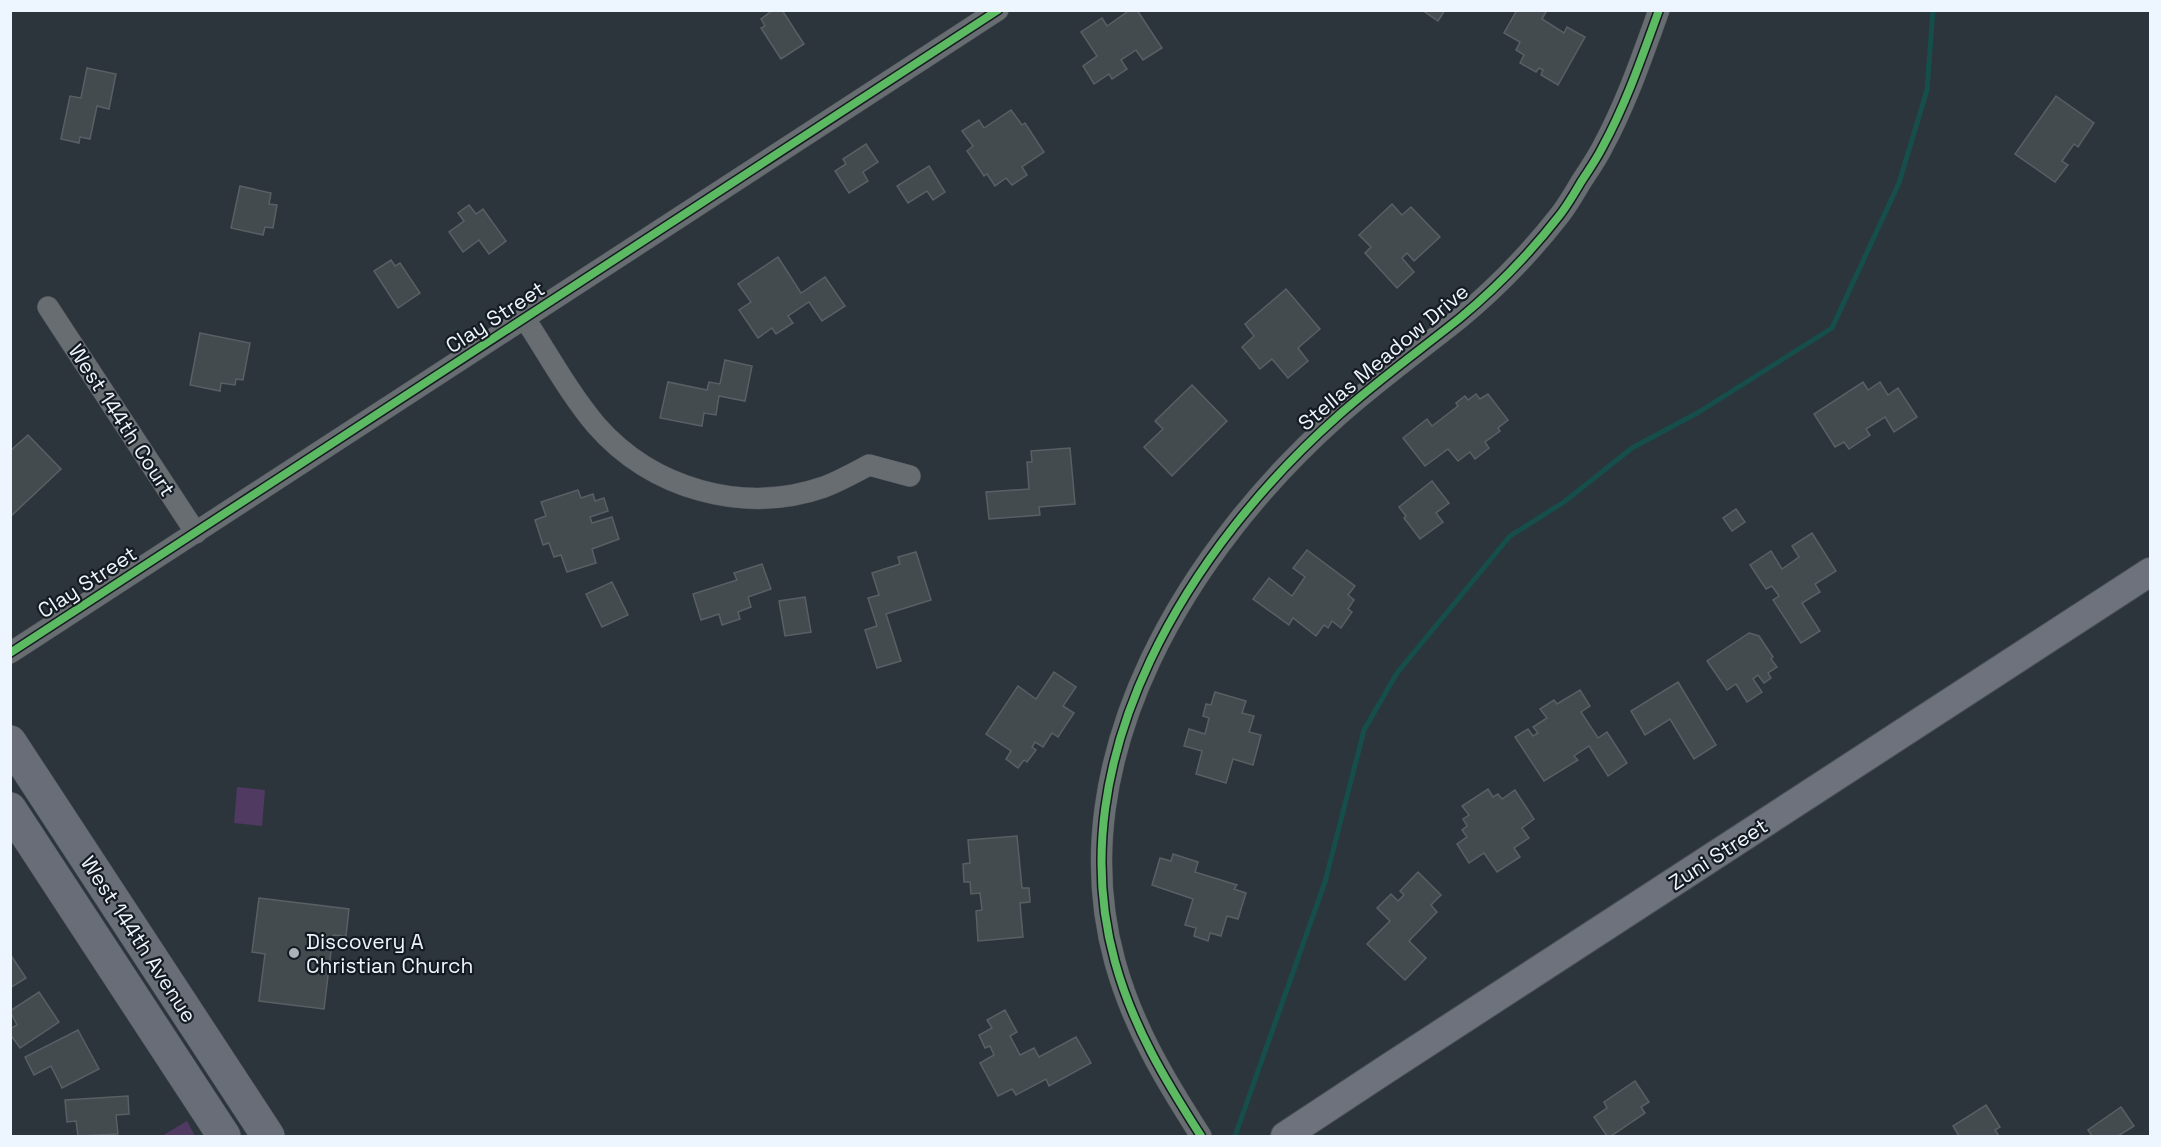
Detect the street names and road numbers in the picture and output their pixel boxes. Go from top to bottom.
street label: Clay Street [440,275,550,359]
street label: Stellas Meadow Drive [1292,278,1474,436]
street label: West 144th Court [63,339,181,501]
street label: Clay Street [32,540,142,624]
street label: Zuni Street [1663,812,1773,896]
street label: West 144th Avenue [75,851,203,1027]

